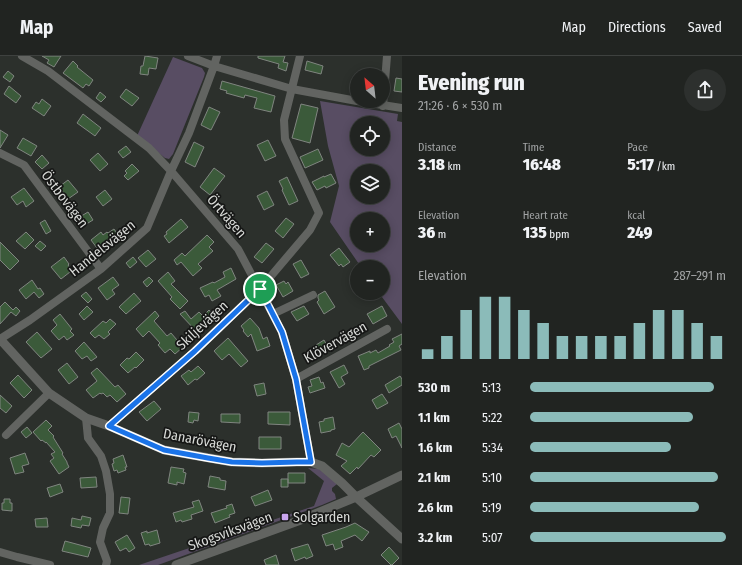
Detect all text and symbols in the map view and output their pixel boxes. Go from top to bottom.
text: Map [20,16,53,39]
text: Map [562,19,586,36]
text: Directions [608,19,666,36]
text: Saved [688,19,722,36]
north arrow [350,68,390,108]
map controls [350,68,390,300]
text: Evening run [418,69,525,96]
button: share [684,69,726,111]
text: 21:26 · 6 × 530 m [418,98,502,113]
button: locate [350,116,390,156]
text: Distance [418,141,457,154]
text: Time [523,141,544,154]
text: Pace [627,141,648,154]
text: 3.18 [418,154,445,175]
text: 16:48 [523,154,561,175]
text: 5:17 [627,154,654,175]
text: km [445,160,461,173]
text: /km [654,160,675,173]
button: layers [350,164,390,204]
street label: Östbovägen [37,167,93,231]
street label: Örtvägen [203,191,251,241]
text: Elevation [418,209,459,222]
text: Heart rate [523,209,568,222]
text: kcal [627,209,645,222]
button: + [350,212,390,252]
street label: Handelsvägen [66,217,139,280]
text: 36 [418,222,435,243]
text: 135 [523,222,547,243]
text: 249 [627,222,653,243]
text: m [435,228,446,241]
text: bpm [547,228,569,241]
button: − [350,260,390,300]
text: Elevation [418,268,467,283]
text: 287–291 m [673,268,726,283]
pin [243,272,277,306]
icon: arrive [249,278,271,300]
street label: Skiljevägen [173,297,232,354]
street label: Klövervägen [301,318,370,367]
text: 530 m [418,380,450,395]
text: 5:13 [482,380,501,395]
text: 1.1 km [418,410,450,425]
text: 5:22 [482,410,502,425]
street label: Danarövägen [162,425,238,456]
text: 1.6 km [418,440,452,455]
text: 5:34 [482,440,503,455]
text: 2.1 km [418,470,450,485]
text: 5:10 [482,470,502,485]
text: 2.6 km [418,500,453,515]
text: 5:19 [482,500,502,515]
street label: Skogsviksvägen [186,508,275,555]
place label: Solgarden [293,509,350,526]
marker: Solgarden [280,512,290,522]
text: 3.2 km [418,530,452,545]
text: 5:07 [482,530,503,545]

